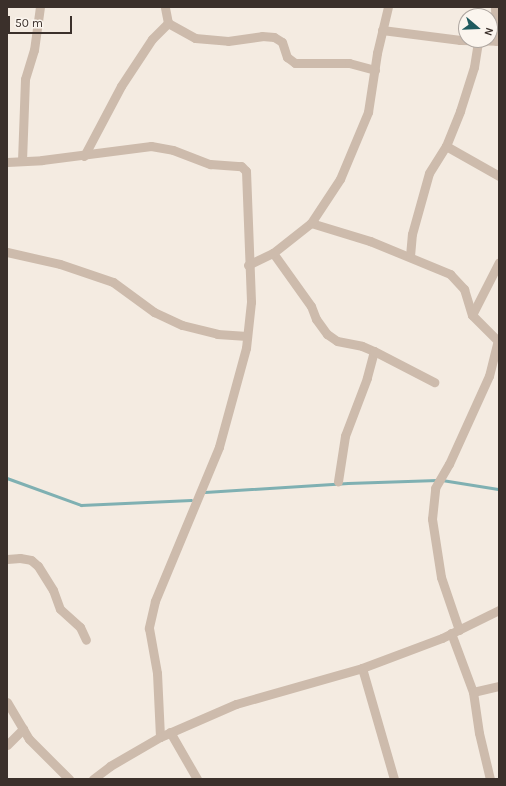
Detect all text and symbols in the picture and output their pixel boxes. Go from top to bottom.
scale bar [10,8,74,34]
north arrow [458,8,498,48]
text: 50 m [15,16,43,30]
text: N [481,26,496,38]

